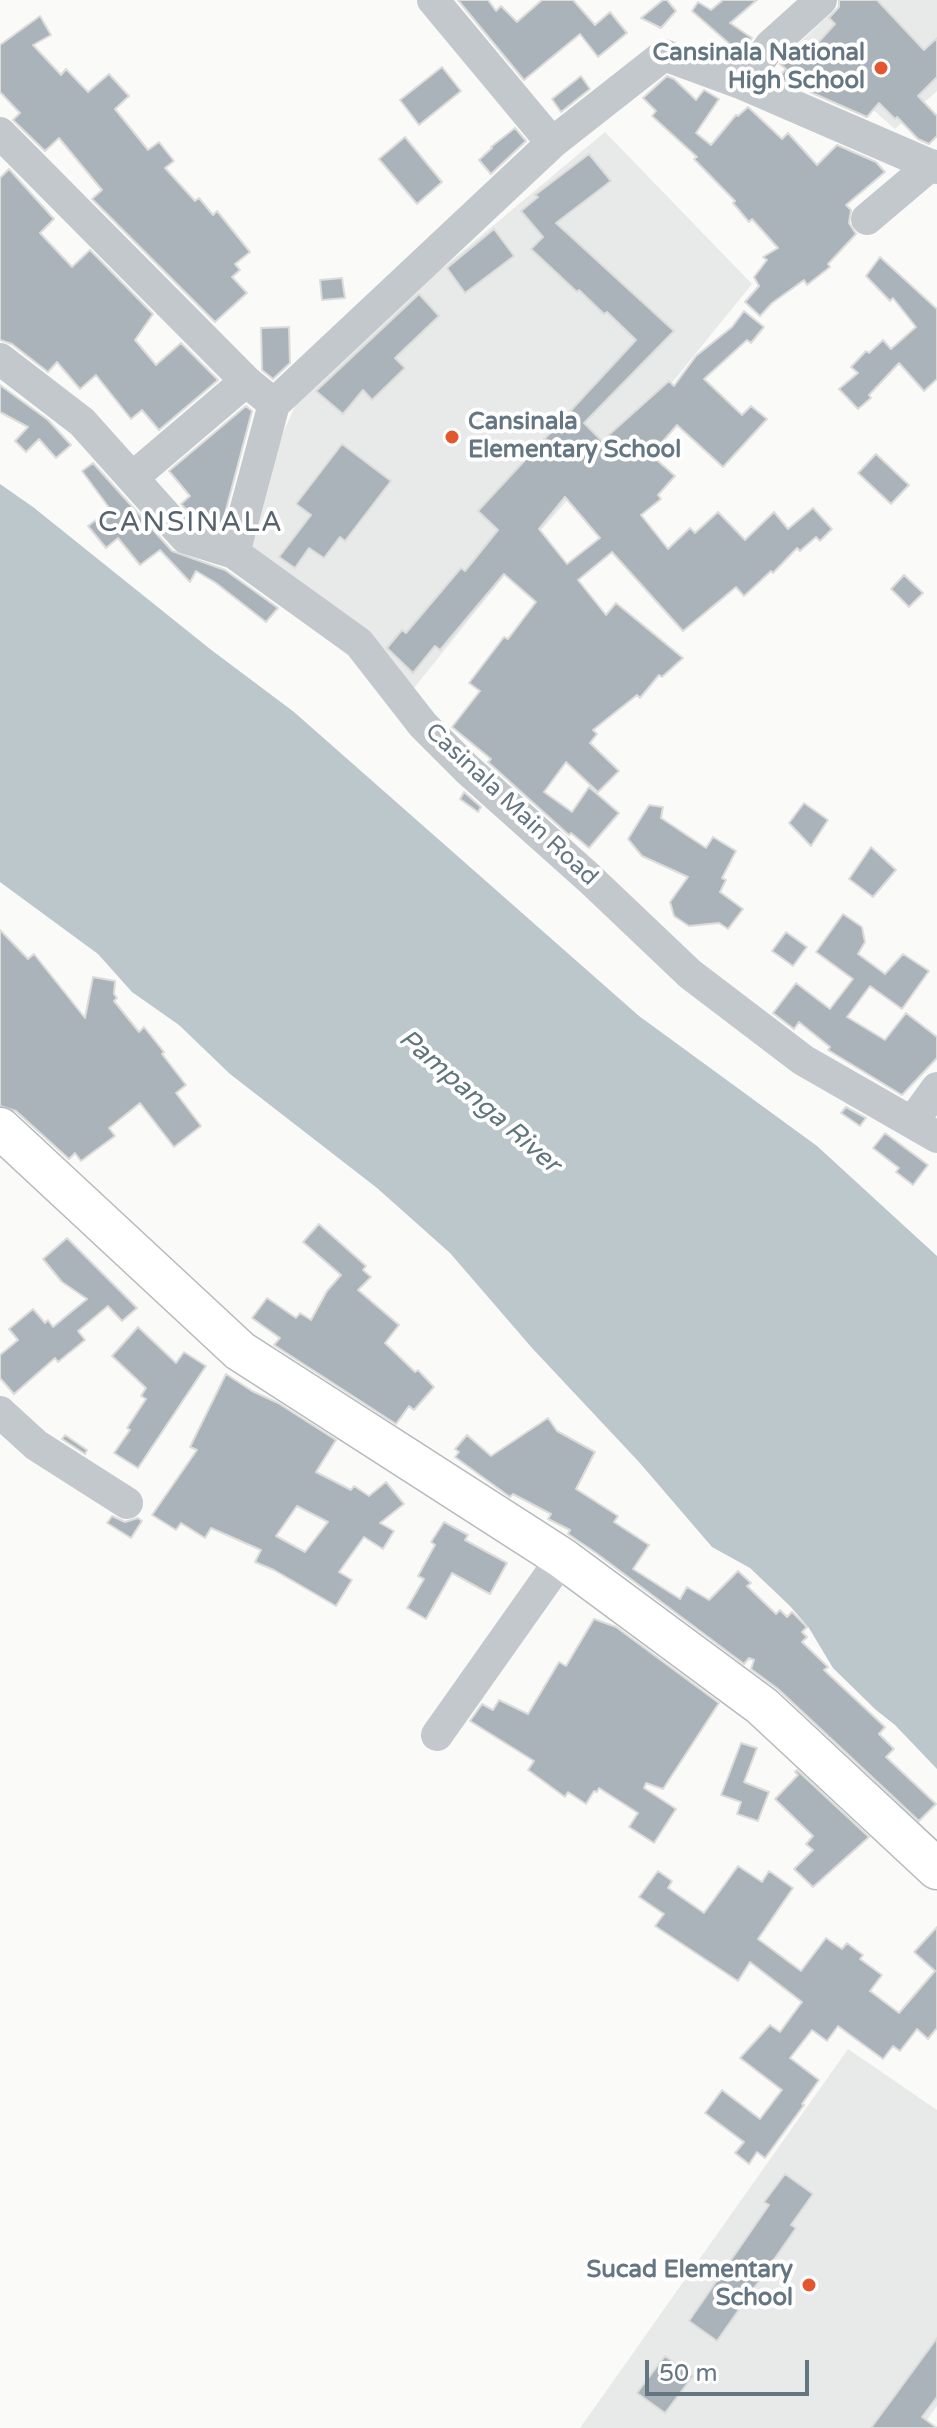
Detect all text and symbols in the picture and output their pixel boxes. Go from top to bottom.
place label: Cansinala National High School [653,40,865,96]
marker: Cansinala National High School [872,59,890,77]
place label: Cansinala Elementary School [468,409,681,465]
marker: Cansinala Elementary School [443,428,461,446]
district label: CANSINALA [98,507,284,541]
street label: Casinala Main Road [419,718,603,892]
water label: Pampanga River [392,1024,566,1180]
place label: Sucad Elementary School [587,2257,793,2313]
marker: Sucad Elementary School [800,2276,818,2294]
scale bar [649,2344,813,2394]
text: 50 m [659,2359,717,2388]

